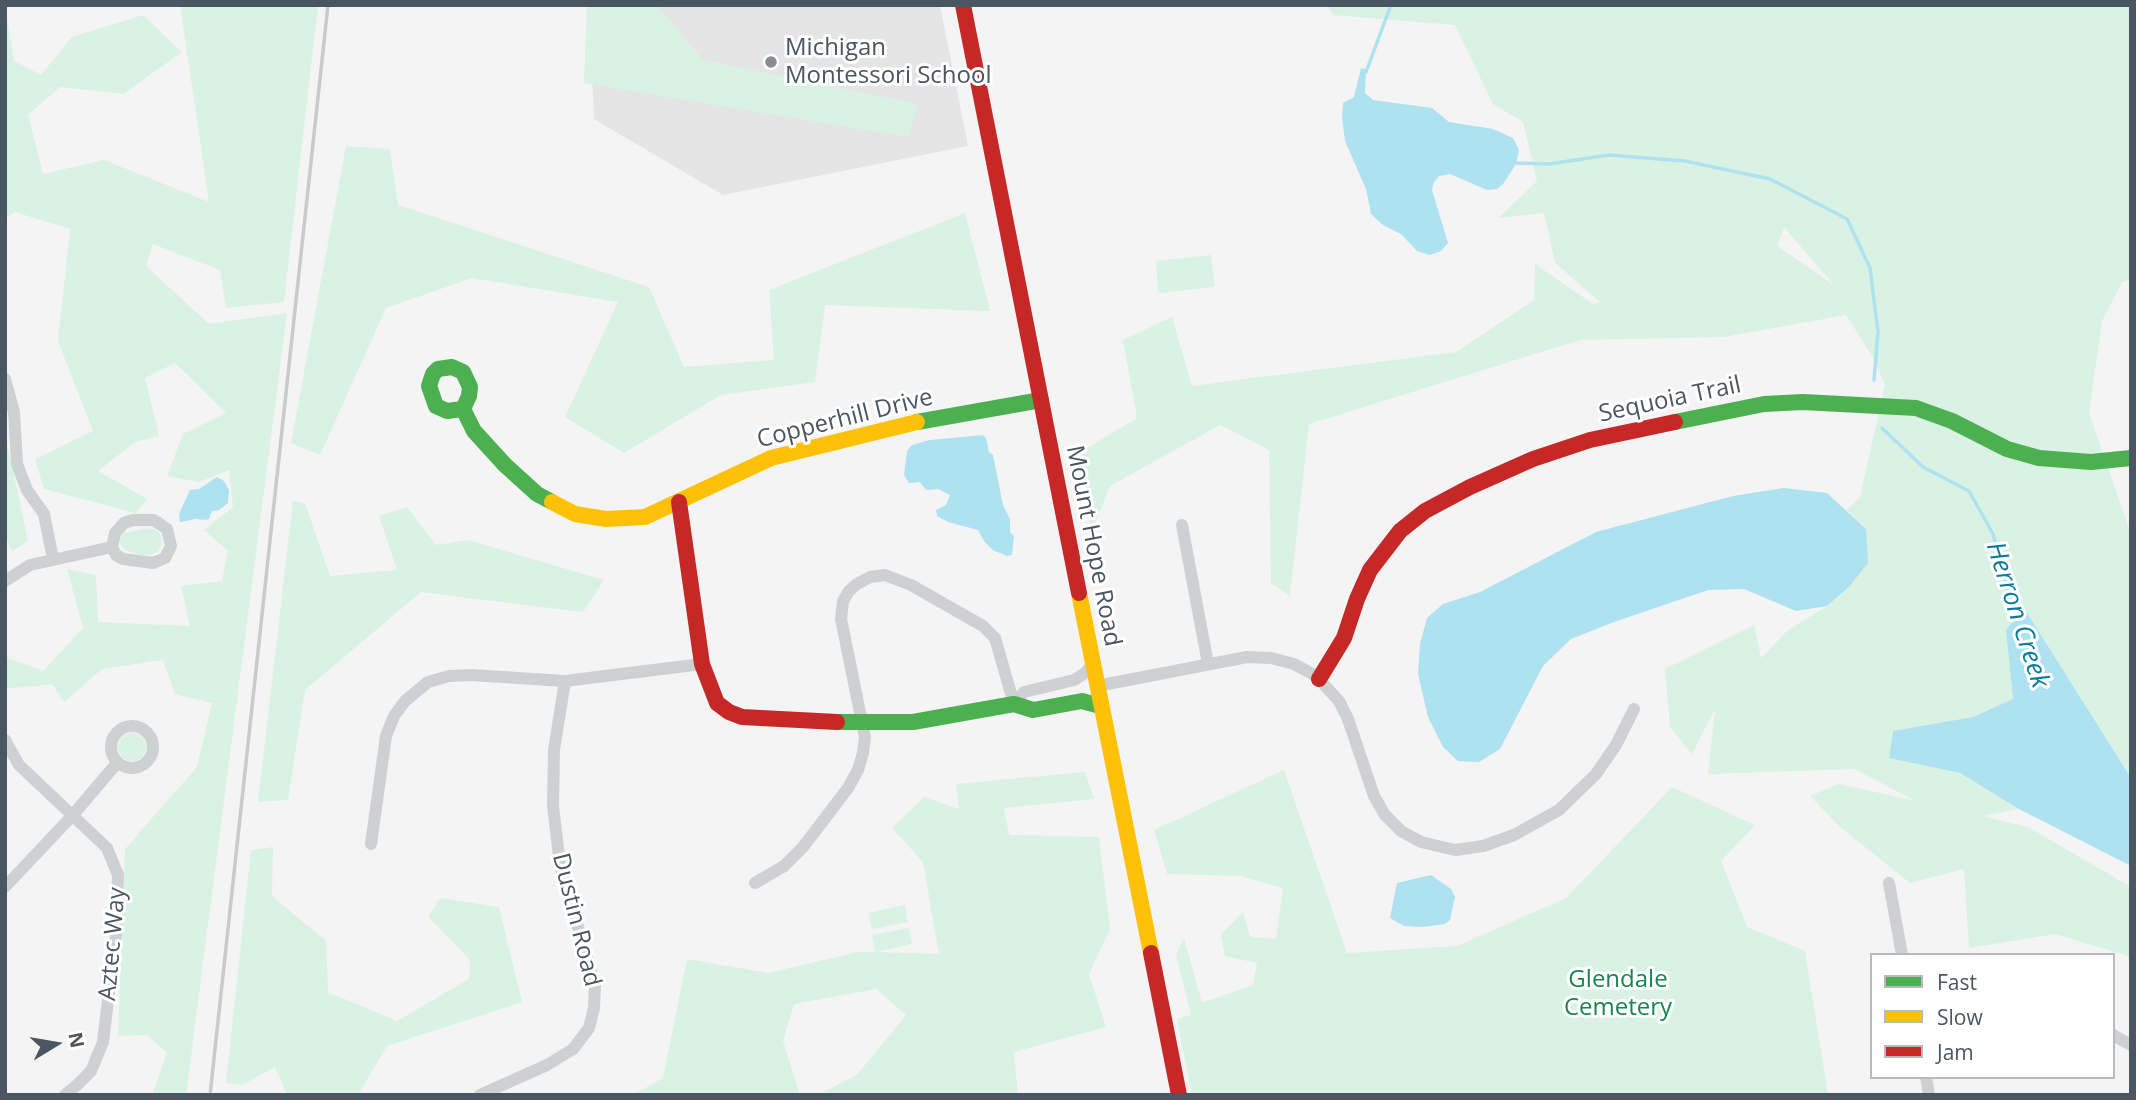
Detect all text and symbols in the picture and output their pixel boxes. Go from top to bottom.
place label: Michigan Montessori School [785,34,991,90]
marker: Michigan Montessori School [763,54,779,70]
street label: Sequoia Trail [1596,371,1744,429]
street label: Copperhill Drive [754,383,936,455]
street label: Mount Hope Road [1059,443,1127,649]
water label: Herron Creek [1979,538,2055,692]
street label: Dustin Road [546,850,606,990]
street label: Aztec Way [94,886,132,1002]
legend [1870,953,2115,1079]
park label: Glendale Cemetery [1564,966,1672,1022]
text: Fast [1937,968,1977,996]
text: Slow [1937,1003,1983,1031]
north arrow [21,1009,91,1079]
text: N [62,1030,91,1050]
text: Jam [1937,1038,1974,1066]

